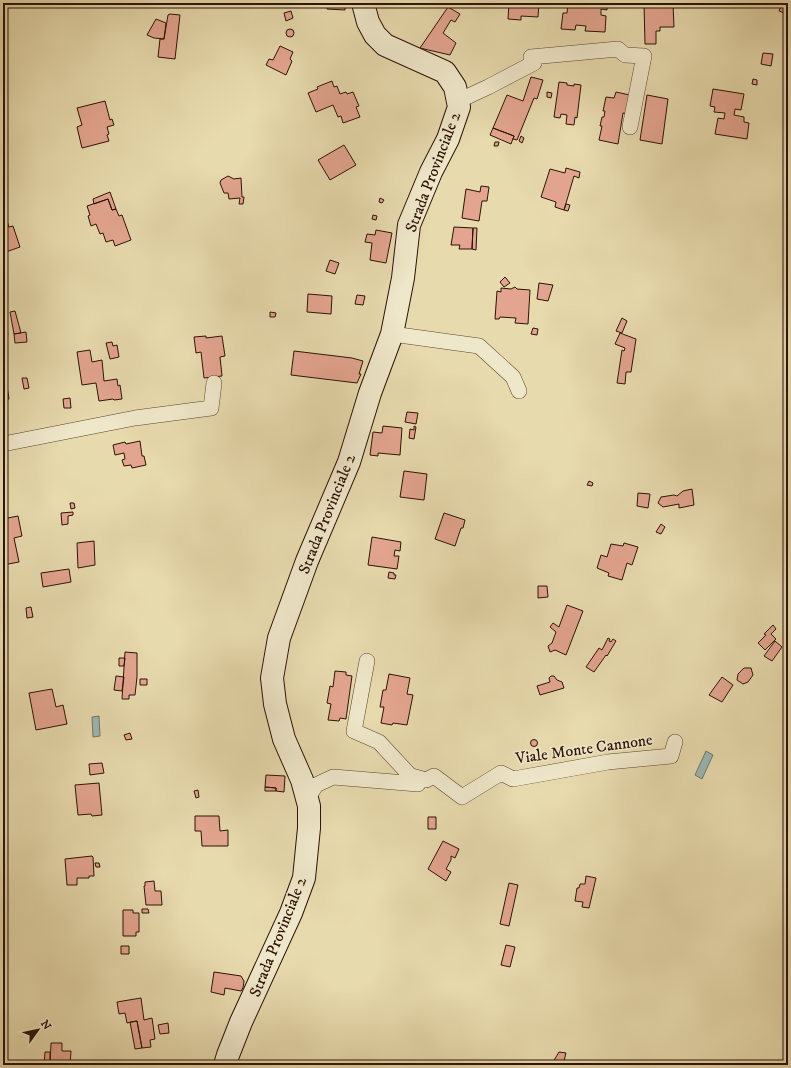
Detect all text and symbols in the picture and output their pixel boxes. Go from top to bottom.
street label: Strada Provinciale 2 [401,109,465,235]
street label: Strada Provinciale 2 [294,451,360,577]
street label: Viale Monte Cannone [513,729,654,769]
street label: Strada Provinciale 2 [245,874,311,1000]
north arrow [18,1010,58,1050]
text: N [37,1017,54,1033]

